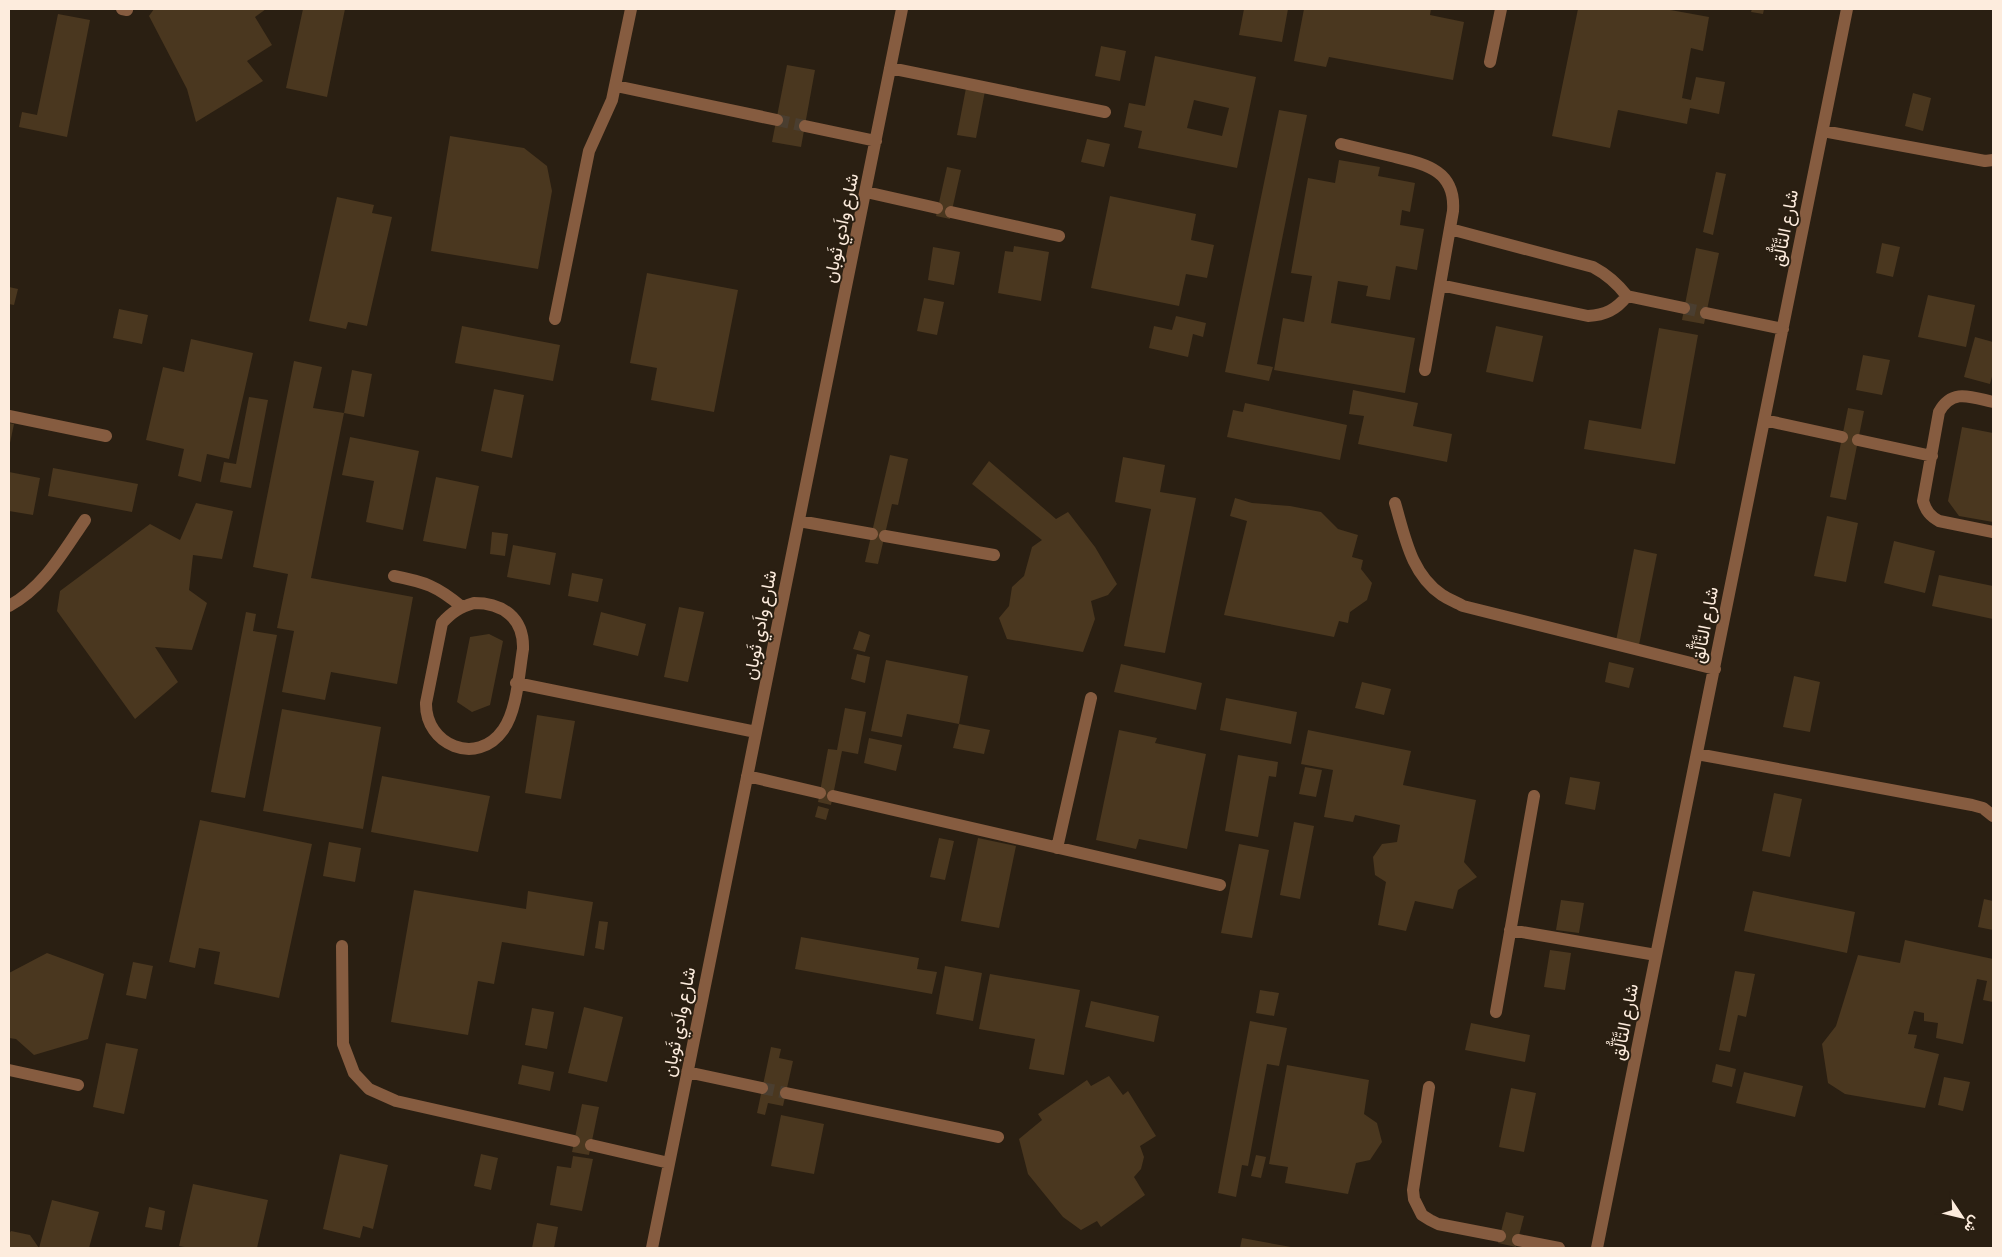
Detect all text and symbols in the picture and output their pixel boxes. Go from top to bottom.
street label: شارع واَدي ثَوبان [819,171,867,286]
street label: شارع التَّألُّق [1763,187,1804,268]
street label: شارع واَدي ثَوبان [739,568,785,683]
street label: شارع التَّألُّق [1683,584,1724,665]
street label: شارع واَدي ثَوبان [658,965,704,1080]
street label: شارع التَّألُّق [1603,981,1644,1062]
north arrow [1937,1192,1987,1242]
text: ش [1960,1212,1982,1235]

